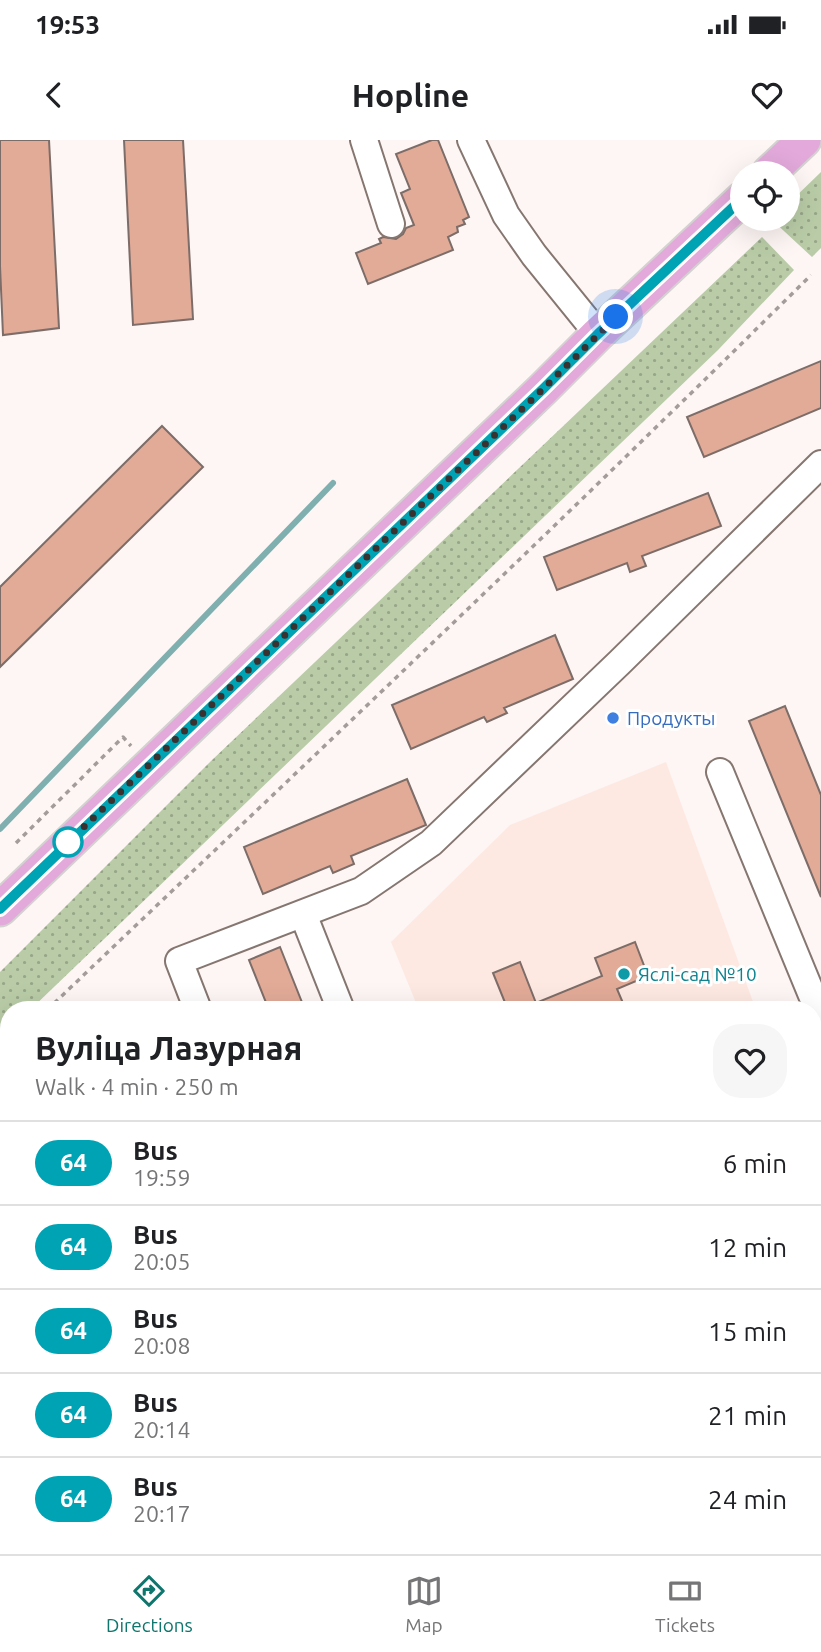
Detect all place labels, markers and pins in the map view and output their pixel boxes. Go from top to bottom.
place label: Продукты [627,707,715,729]
marker: Продукты [605,710,621,726]
unlabelled marker [53,827,83,857]
place label: Яслі-сад №10 [638,963,757,985]
marker: Яслі-сад №10 [616,966,632,982]

